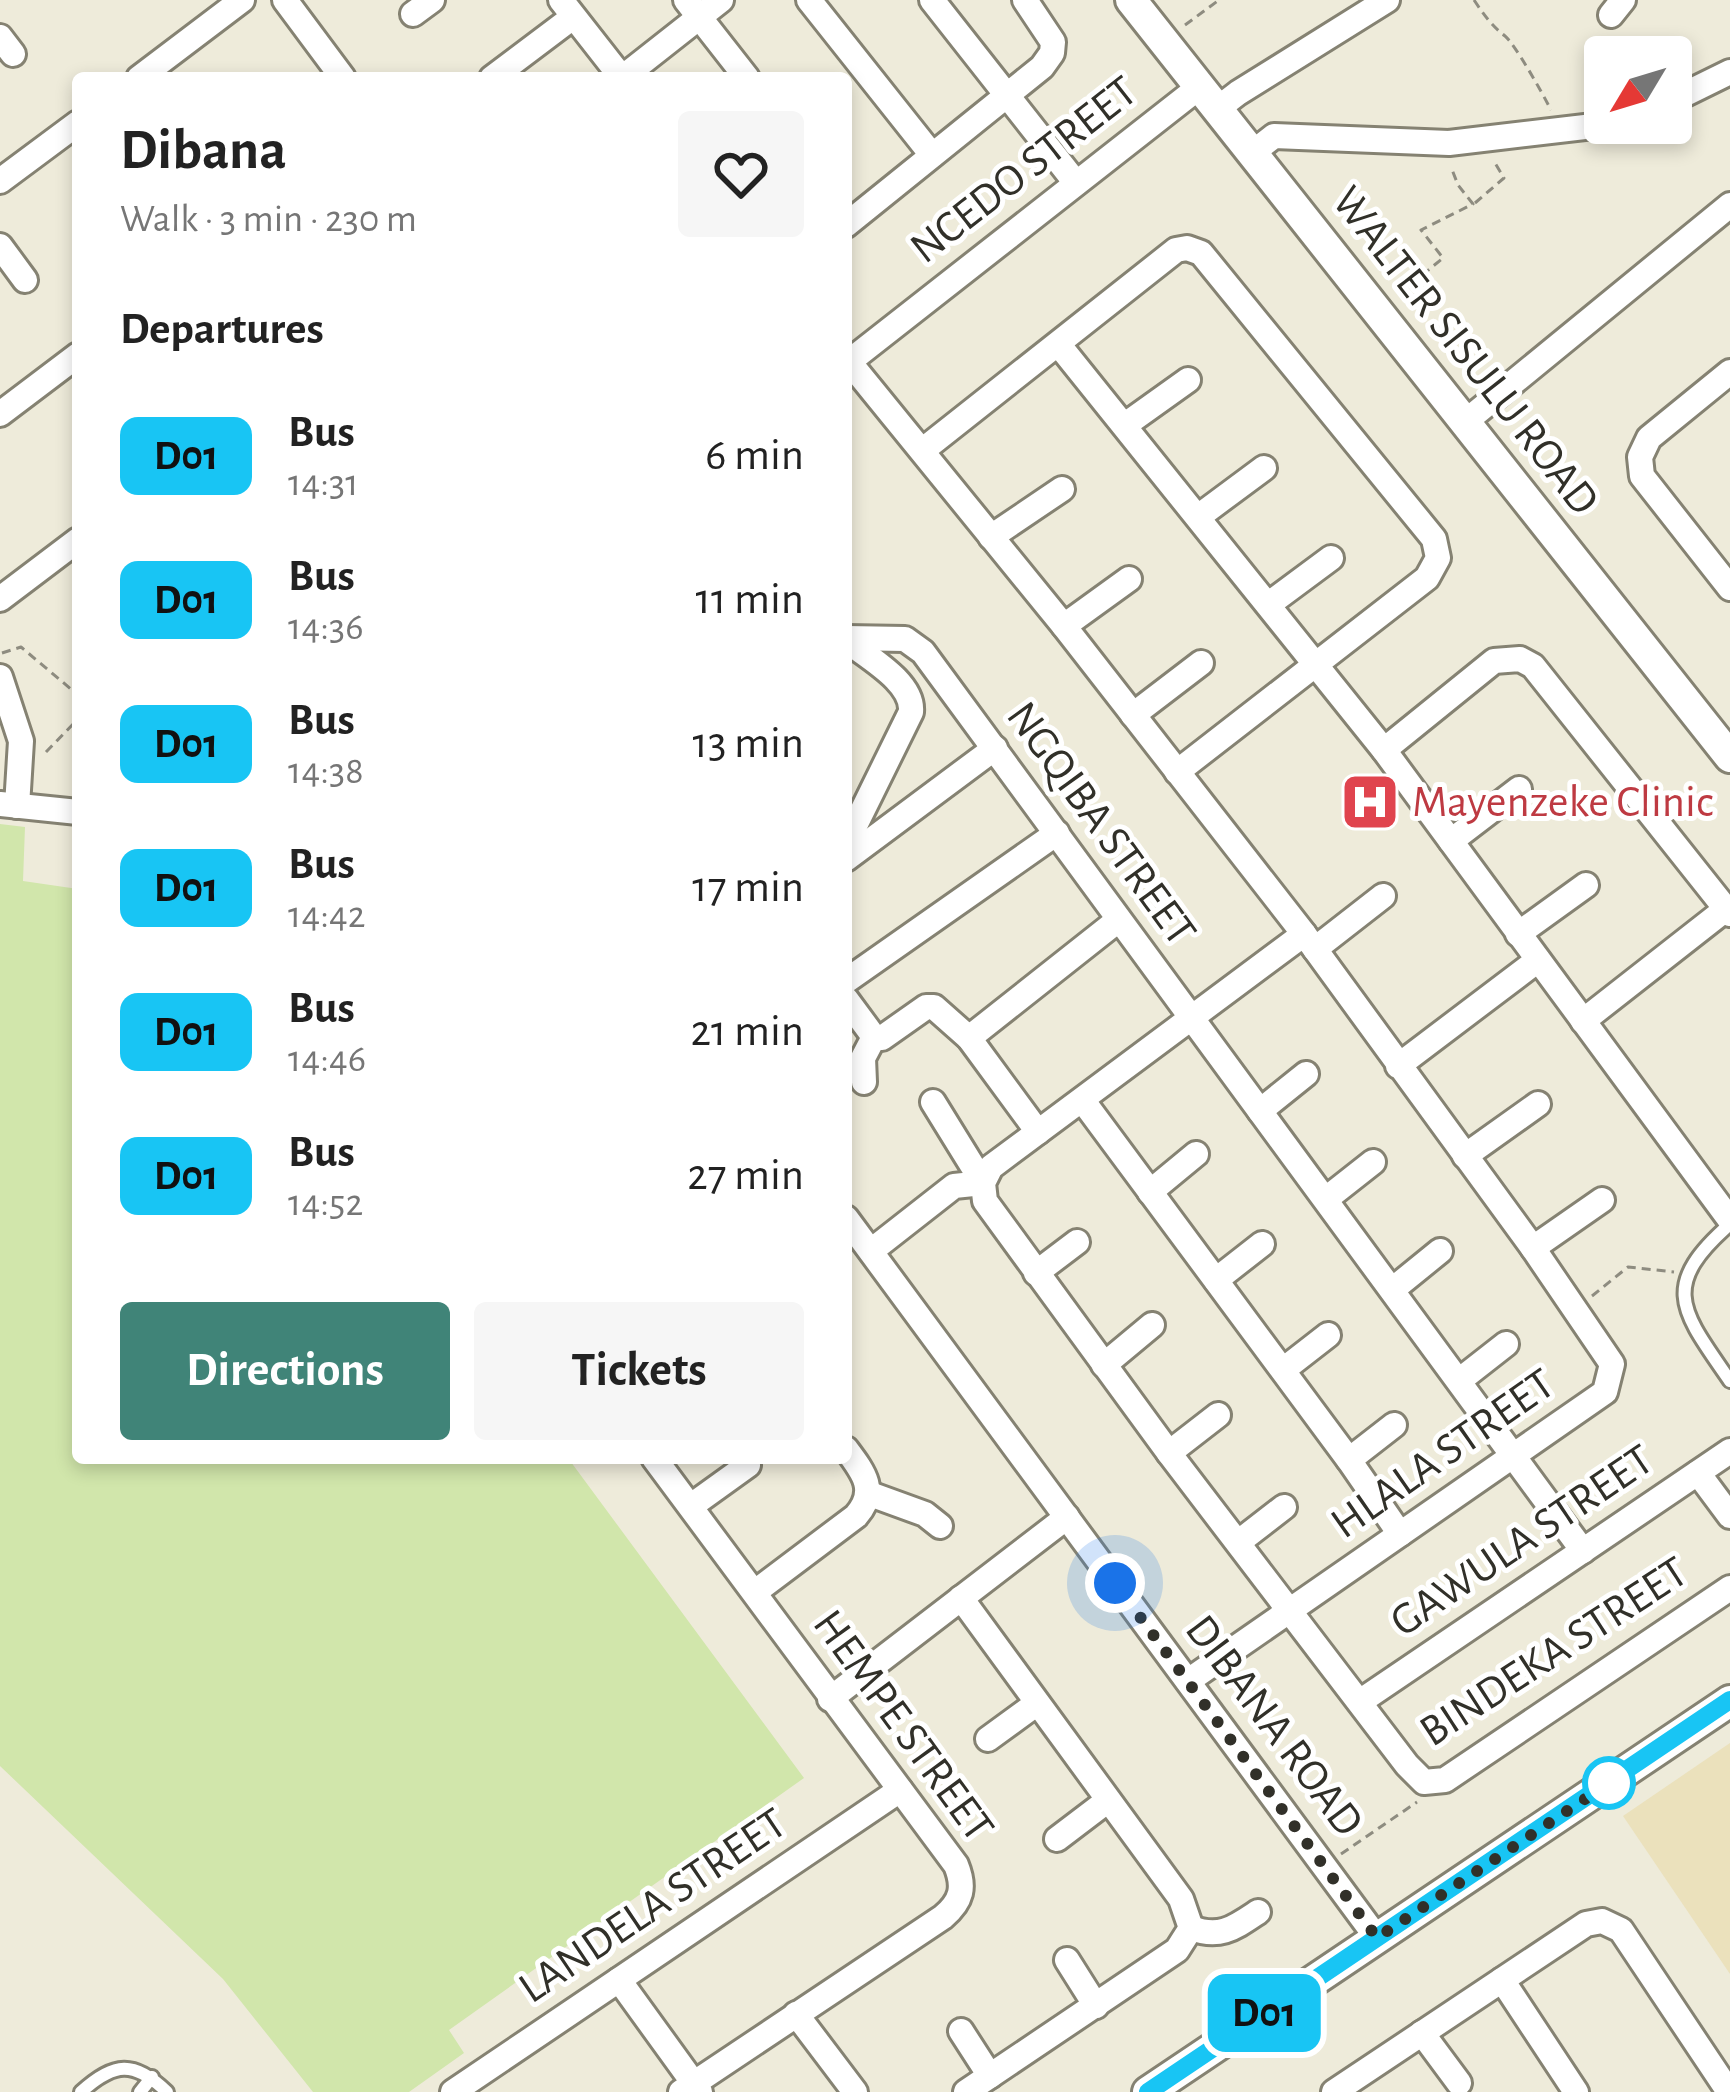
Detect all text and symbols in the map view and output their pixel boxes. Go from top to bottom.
north arrow [1584,36,1692,144]
map controls [1584,36,1692,144]
street label: NCEDO STREET [903,68,1145,272]
button: heart [678,111,804,237]
text: Dibana [120,122,287,179]
street label: WALTER SISULU ROAD [1323,179,1607,523]
text: Walk · 3 min · 230 m [120,200,417,239]
text: Departures [120,307,324,352]
text: Bus [288,410,355,455]
text: 6 min [705,433,804,478]
text: D01 [154,435,218,477]
text: 14:31 [288,464,359,503]
text: Bus [288,554,355,599]
text: 11 min [696,577,804,622]
text: D01 [154,579,218,621]
text: 14:36 [288,608,364,647]
street label: NGQIBA STREET [998,694,1204,954]
text: Bus [288,698,355,743]
text: 13 min [692,721,804,766]
text: D01 [154,723,218,765]
text: 14:38 [288,752,364,791]
hospital icon: Mayenzeke Clinic [1339,771,1401,833]
place label: Mayenzeke Clinic [1412,780,1713,825]
text: Bus [288,842,355,887]
text: 17 min [692,865,804,910]
text: D01 [154,867,218,909]
text: 14:42 [288,896,366,935]
text: Bus [288,986,355,1031]
text: 21 min [691,1009,804,1054]
text: D01 [154,1011,218,1053]
text: 14:46 [288,1040,366,1079]
text: Bus [288,1130,355,1175]
text: 27 min [687,1153,804,1198]
text: D01 [154,1155,218,1197]
text: 14:52 [288,1184,363,1223]
button: Directions [120,1302,450,1440]
button: Tickets [474,1302,804,1440]
street label: HLALA STREET [1323,1361,1563,1547]
street label: GAWULA STREET [1383,1437,1661,1645]
street label: BINDEKA STREET [1412,1549,1696,1755]
your location [1085,1553,1145,1613]
street label: HEMPE STREET [804,1602,1002,1850]
street label: DIBANA ROAD [1177,1607,1371,1845]
unlabelled marker [1584,1758,1634,1808]
street label: LANDELA STREET [511,1800,795,2012]
line badge: D01 [1195,1974,1333,2052]
text: D01 [1232,1992,1296,2034]

